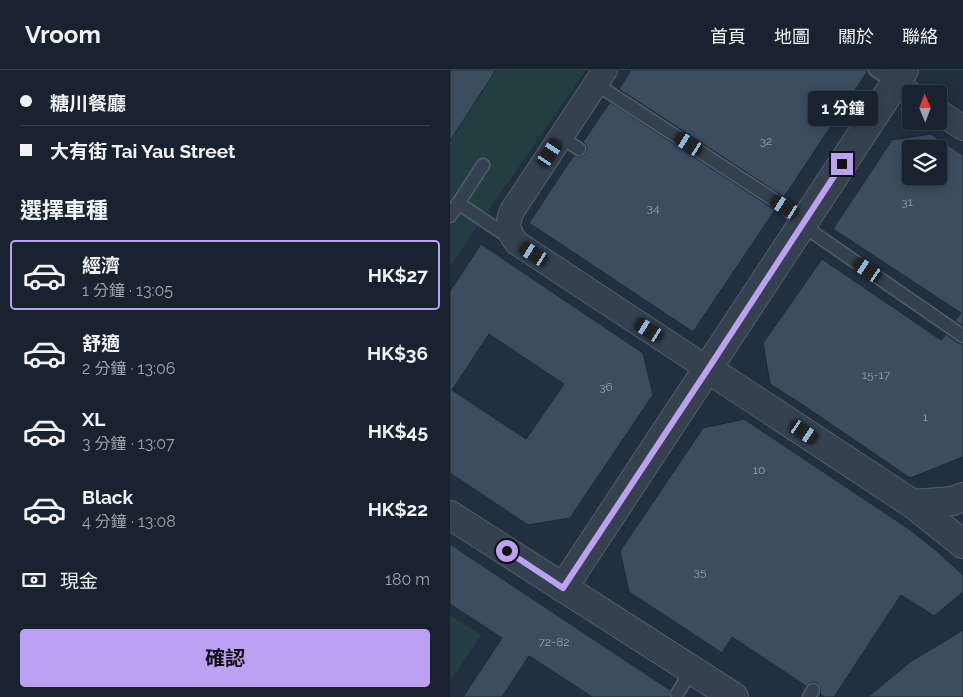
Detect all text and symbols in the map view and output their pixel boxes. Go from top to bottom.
text: Vroom [25,20,101,49]
text: 首頁 [710,26,746,47]
text: 地圖 [774,26,810,47]
text: 關於 [838,26,874,47]
text: 聯絡 [902,26,938,47]
north arrow [902,85,948,130]
map controls [902,85,947,185]
text: 糖川餐廳 [50,92,126,114]
callout: 1 分鐘 [807,92,877,126]
text: 1 分鐘 [821,99,865,118]
car [672,130,705,158]
house number: 32 [760,134,772,148]
car [535,136,564,170]
text: 大有街 Tai Yau Street [50,140,235,162]
button: layers [902,140,947,185]
route end [831,153,853,175]
car [768,193,801,221]
house number: 31 [901,195,913,209]
text: 選擇車種 [20,197,108,223]
house number: 34 [647,201,660,215]
car [517,240,550,268]
icon: car [22,253,67,298]
text: 經濟 [82,254,120,276]
car [851,255,884,285]
text: HK$27 [368,264,428,286]
text: 1 分鐘 · 13:05 [82,281,173,300]
car [632,316,665,344]
icon: car [22,331,67,376]
text: 舒適 [82,332,120,354]
text: HK$36 [367,342,428,364]
text: 2 分鐘 · 13:06 [82,359,175,378]
house number: 15-17 [862,368,891,382]
house number: 36 [599,380,613,394]
text: XL [82,408,105,430]
icon: car [22,409,67,454]
house number: 1 [922,410,928,424]
car [787,417,820,447]
text: HK$45 [368,420,428,442]
text: 3 分鐘 · 13:07 [82,434,174,453]
house number: 10 [753,463,765,477]
text: Black [82,486,133,508]
icon: car [22,487,67,532]
text: HK$22 [368,498,428,520]
text: 4 分鐘 · 13:08 [82,512,176,531]
route start [496,540,518,562]
house number: 35 [694,565,707,579]
icon: cash [20,566,48,594]
text: 現金 [60,570,98,592]
text: 180 m [385,570,430,589]
button: 確認 [20,629,430,687]
house number: 72-82 [538,635,570,649]

